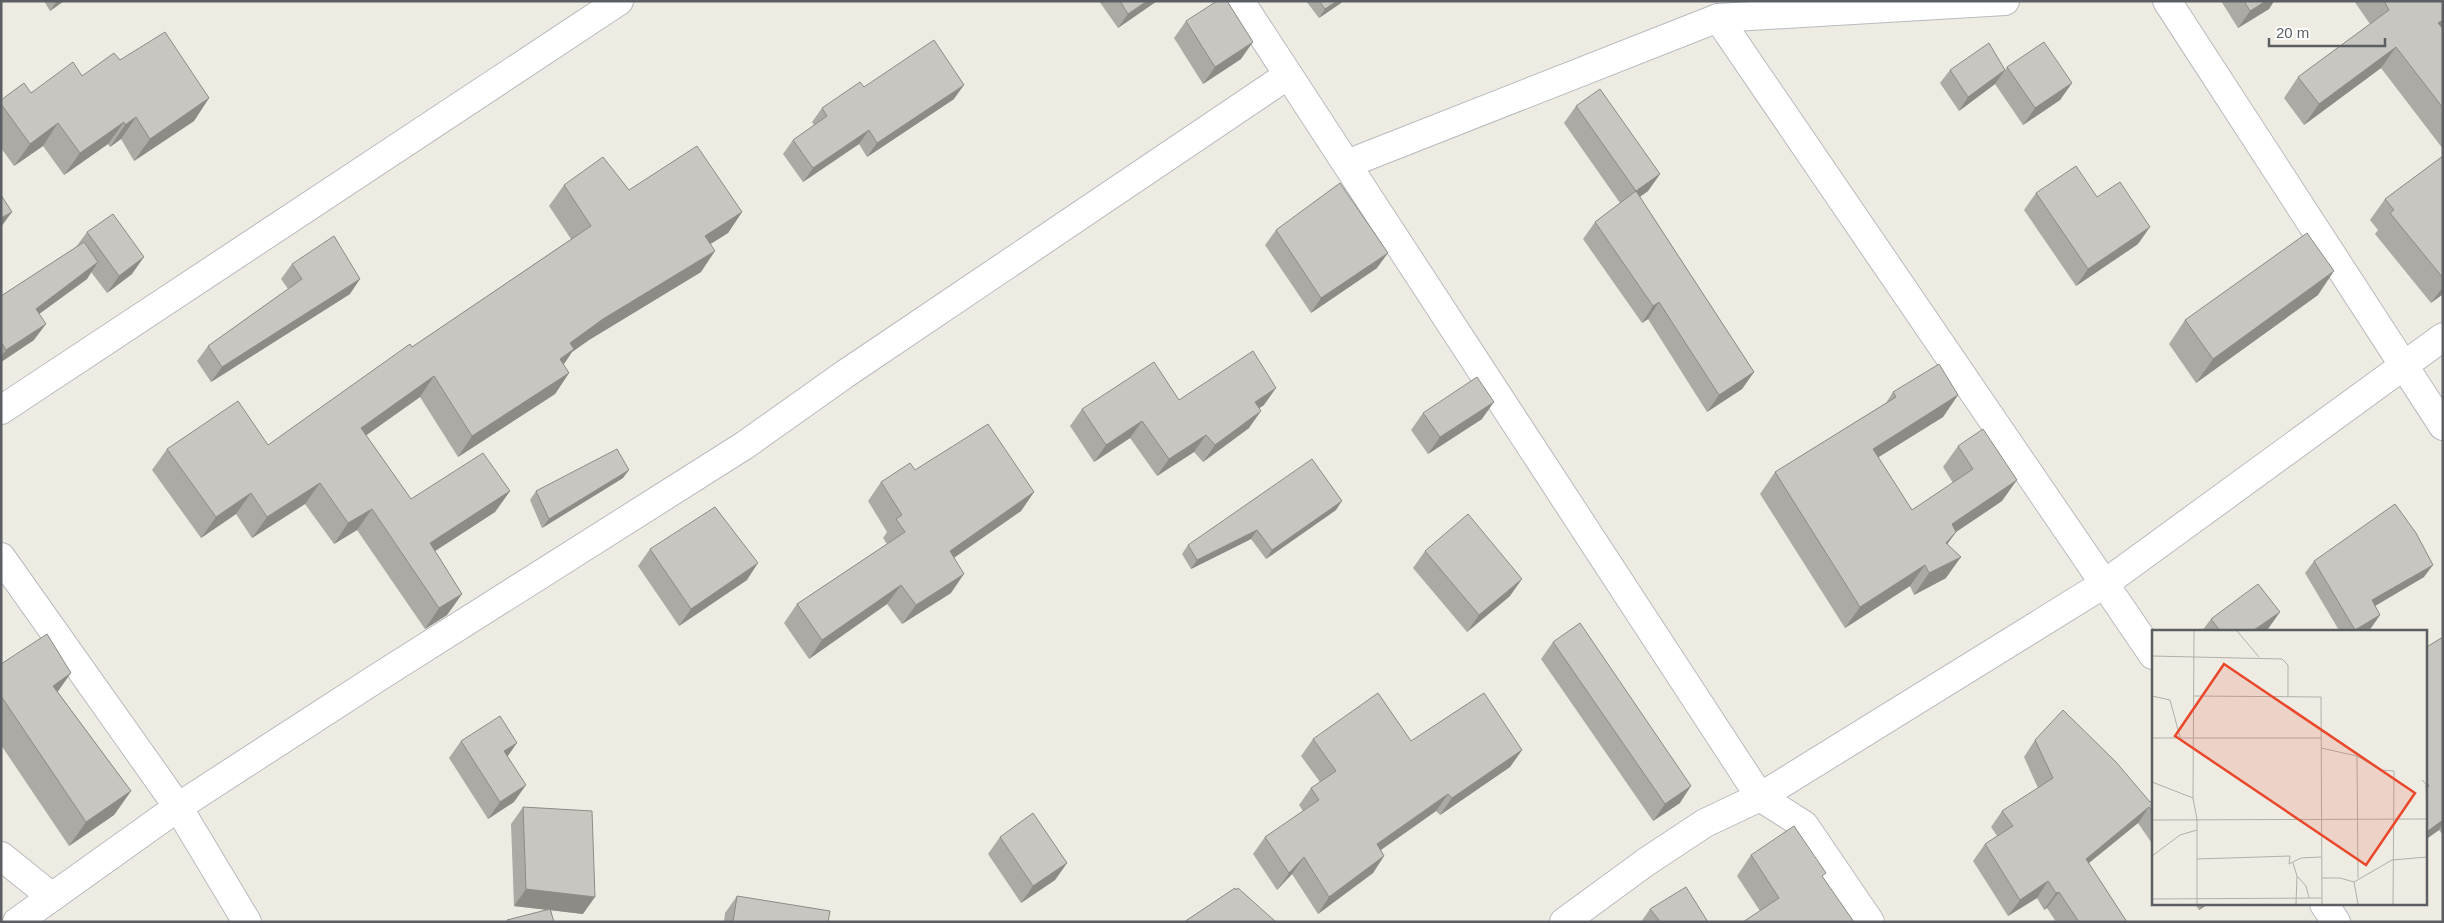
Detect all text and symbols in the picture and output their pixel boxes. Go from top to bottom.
scale bar [2269,15,2385,47]
text: 20 m [2276,24,2309,41]
inset map [2152,630,2426,906]

